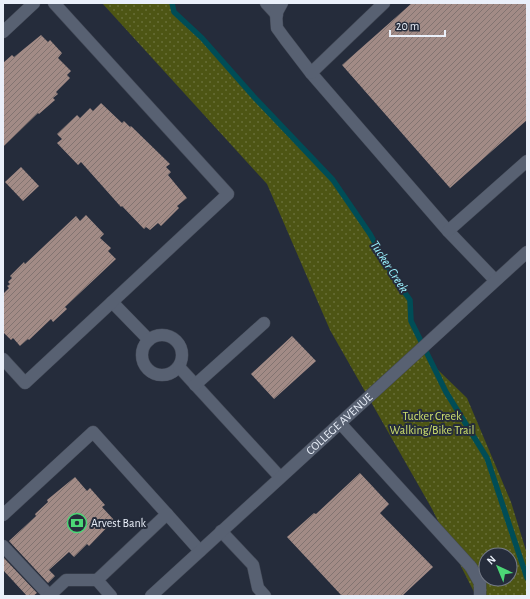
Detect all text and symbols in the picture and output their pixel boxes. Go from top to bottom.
scale bar [390,12,445,38]
text: 20 m [396,20,419,32]
water label: Tucker Creek [368,239,410,295]
street label: COLLEGE AVENUE [304,391,375,457]
park label: Tucker Creek Walking/Bike Trail [390,410,474,436]
bank icon: Arvest Bank [66,512,88,534]
place label: Arvest Bank [91,517,147,529]
north arrow [478,547,518,587]
text: N [485,554,498,567]

